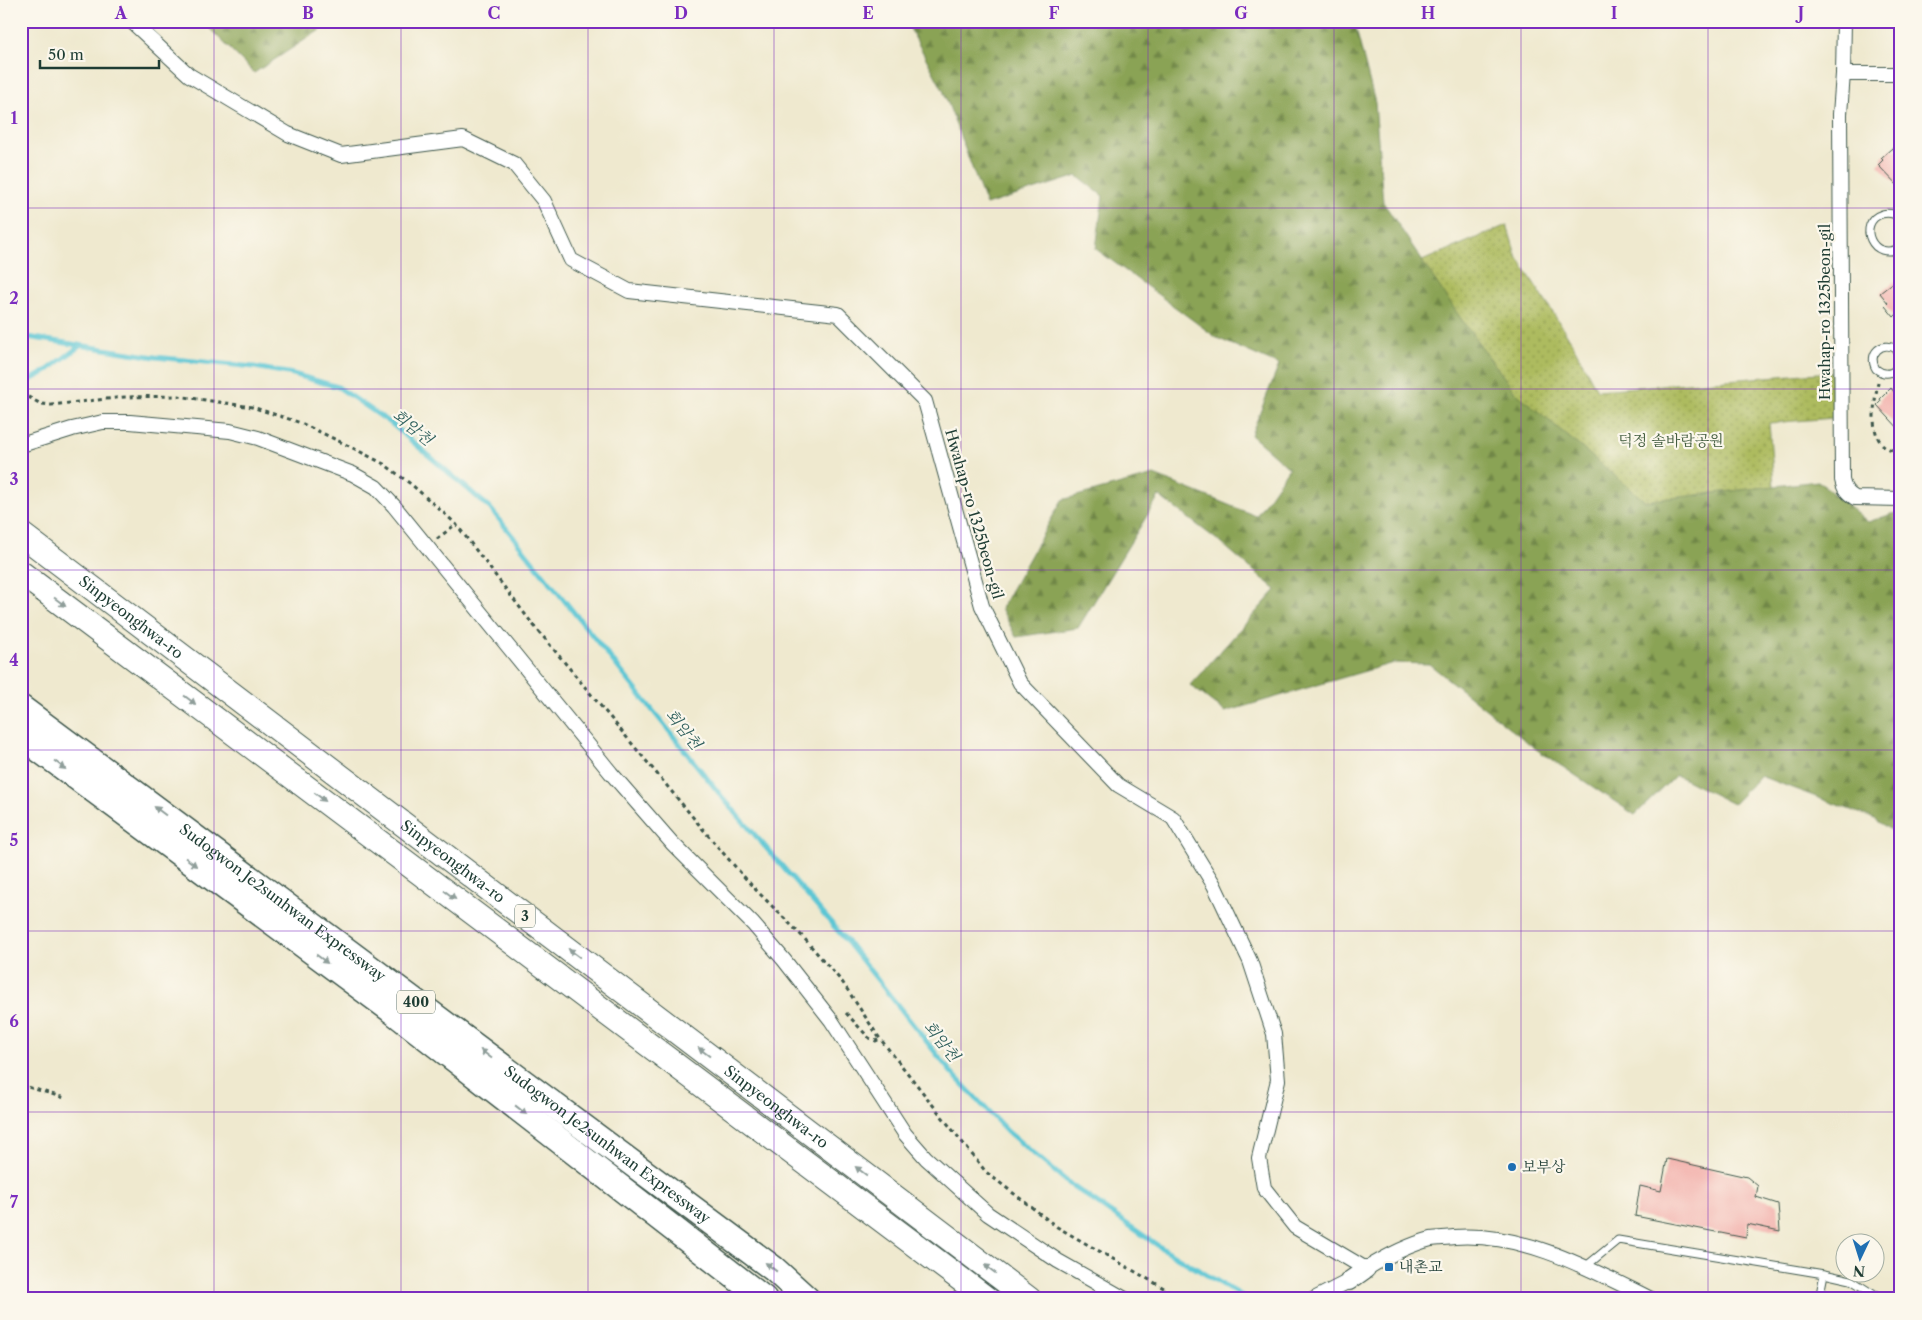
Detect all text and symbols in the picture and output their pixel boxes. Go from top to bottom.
text: A [114,3,128,23]
text: B [302,3,314,23]
text: C [488,3,500,23]
text: D [674,3,688,23]
text: E [862,3,874,23]
text: F [1049,3,1060,23]
text: G [1234,3,1248,23]
text: H [1421,3,1435,23]
text: I [1611,3,1618,23]
text: J [1795,3,1804,23]
scale bar [40,38,159,70]
text: 50 m [48,45,84,64]
text: 1 [10,108,18,128]
street label: Hwahap-ro 1325beon-gil [1815,223,1834,400]
text: 2 [9,288,19,308]
water label: 회암천 [389,405,439,450]
street label: Hwahap-ro 1325beon-gil [941,427,1008,602]
park label: 덕정 솔바람공원 [1618,431,1724,450]
text: 3 [9,469,19,489]
street label: Sinpyeonghwa-ro [75,571,187,663]
one-way arrow [53,597,67,607]
text: 4 [9,650,19,670]
one-way arrow [183,694,196,705]
water label: 회암천 [662,705,707,755]
one-way arrow [53,760,67,770]
one-way arrow [313,792,327,802]
one-way arrow [153,806,166,816]
street label: Sinpyeonghwa-ro [397,816,509,907]
street label: Sudogwon Je2sunhwan Expressway [176,819,390,986]
text: 5 [10,830,19,850]
one-way arrow [184,857,198,867]
one-way arrow [443,890,457,900]
road number: 3 [515,904,535,928]
one-way arrow [568,948,581,959]
one-way arrow [315,953,328,964]
road number: 400 [397,990,435,1014]
text: 6 [9,1011,19,1031]
water label: 회암천 [920,1017,965,1067]
one-way arrow [698,1046,711,1057]
one-way arrow [479,1049,493,1059]
street label: Sudogwon Je2sunhwan Expressway [501,1061,715,1228]
street label: Sinpyeonghwa-ro [721,1061,832,1152]
one-way arrow [514,1105,528,1115]
place label: 보부상 [1522,1157,1566,1176]
marker: 보부상 [1506,1161,1518,1173]
one-way arrow [854,1166,868,1176]
text: 7 [10,1192,19,1212]
north arrow [1834,1232,1884,1282]
place label: 내촌교 [1399,1257,1443,1276]
one-way arrow [765,1261,778,1272]
marker: 내촌교 [1383,1261,1395,1273]
text: N [1852,1262,1866,1280]
one-way arrow [984,1264,997,1275]

